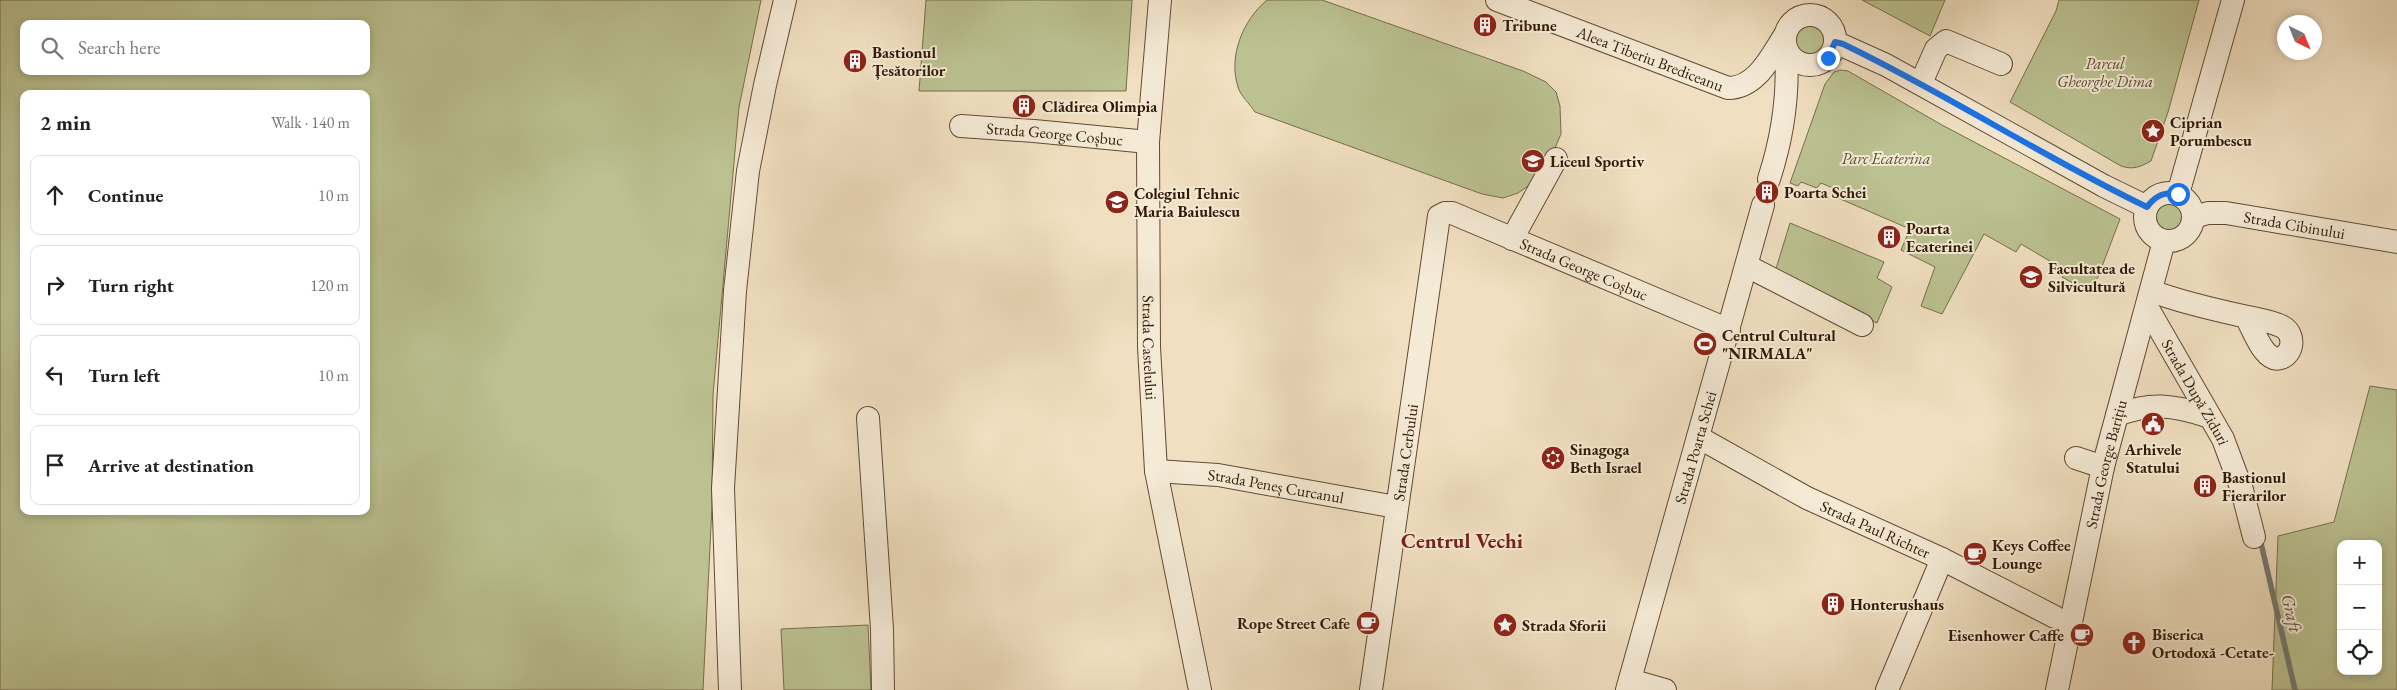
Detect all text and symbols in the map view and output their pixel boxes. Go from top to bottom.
building icon: Tribune [1472,12,1498,38]
place label: Tribune [1502,15,1557,36]
north arrow [2277,15,2322,60]
search box [20,20,370,75]
street label: Aleea Tiberiu Brediceanu [1573,21,1727,96]
icon: search [38,34,66,62]
text: Search here [78,35,160,60]
place label: Bastionul Țesătorilor [872,42,946,81]
route end [1817,47,1840,70]
building icon: Bastionul Țesătorilor [842,48,868,74]
park label: Parcul Gheorghe Dima [2057,53,2153,92]
building icon: Clădirea Olimpia [1011,93,1037,119]
place label: Clădirea Olimpia [1042,96,1158,117]
text: 2 min [40,109,91,136]
text: Walk · 140 m [271,112,350,133]
place label: Ciprian Porumbescu [2170,112,2252,151]
street label: Strada George Coșbuc [986,117,1124,150]
place icon: Ciprian Porumbescu [2140,118,2166,144]
school or university icon: Liceul Sportiv [1520,148,1546,174]
park label: Parc Ecaterina [1841,148,1931,169]
place label: Liceul Sportiv [1550,151,1645,172]
building icon: Poarta Schei [1754,179,1780,205]
icon: ahead [41,181,69,209]
place label: Poarta Schei [1784,182,1867,203]
text: Continue [88,183,163,208]
place label: Colegiul Tehnic Maria Baiulescu [1134,183,1240,222]
route start [2167,183,2190,206]
text: 10 m [318,185,349,206]
school or university icon: Colegiul Tehnic Maria Baiulescu [1104,189,1130,215]
street label: Strada Cibinului [2242,206,2347,244]
place label: Poarta Ecaterinei [1906,218,1973,257]
building icon: Poarta Ecaterinei [1876,224,1902,250]
street label: Strada George Coșbuc [1517,232,1651,305]
place label: Facultatea de Silvicultură [2048,258,2135,297]
school or university icon: Facultatea de Silvicultură [2018,264,2044,290]
icon: right [41,271,69,299]
text: Turn right [88,273,174,298]
text: 120 m [310,275,349,296]
street label: Strada Castelului [1138,295,1162,400]
place label: Centrul Cultural "NIRMALA" [1722,325,1836,364]
sports icon: Centrul Cultural "NIRMALA" [1692,331,1718,357]
street label: Strada După Ziduri [2157,335,2235,448]
icon: left [41,361,69,389]
text: Turn left [88,363,160,388]
text: 10 m [318,365,349,386]
street label: Strada Poarta Schei [1669,388,1721,506]
street label: Strada George Barițiu [2080,397,2131,530]
street label: Strada Cerbului [1388,402,1422,502]
public building icon: Arhivele Statului [2140,411,2166,437]
place label: Sinagoga Beth Israel [1570,439,1642,478]
place label: Arhivele Statului [2124,439,2182,478]
synagogue icon: Sinagoga Beth Israel [1540,445,1566,471]
icon: arrive [41,451,69,479]
text: Arrive at destination [88,453,254,478]
street label: Strada Peneș Curcanul [1207,464,1346,508]
place label: Bastionul Fierarilor [2222,467,2286,506]
building icon: Bastionul Fierarilor [2192,473,2218,499]
street label: Strada Paul Richter [1817,495,1934,563]
district label: Centrul Vechi [1401,527,1523,554]
place label: Keys Coffee Lounge [1992,535,2071,574]
map controls [2337,540,2382,675]
button: + [2337,540,2382,585]
cafe icon: Keys Coffee Lounge [1962,541,1988,567]
button: − [2337,585,2382,630]
building icon: Honterushaus [1820,591,1846,617]
water label: Graft [2276,592,2308,635]
place label: Honterushaus [1850,594,1944,615]
cafe icon: Rope Street Cafe [1355,610,1381,636]
place icon: Strada Sforii [1492,612,1518,638]
place label: Rope Street Cafe [1237,613,1350,634]
place label: Strada Sforii [1522,615,1607,636]
cafe icon: Eisenhower Caffe [2069,622,2095,648]
place label: Biserica Ortodoxă -Cetate- [2152,624,2274,663]
place label: Eisenhower Caffe [1948,625,2064,646]
church icon: Biserica Ortodoxă -Cetate- [2121,630,2147,656]
button: locate [2337,630,2382,675]

